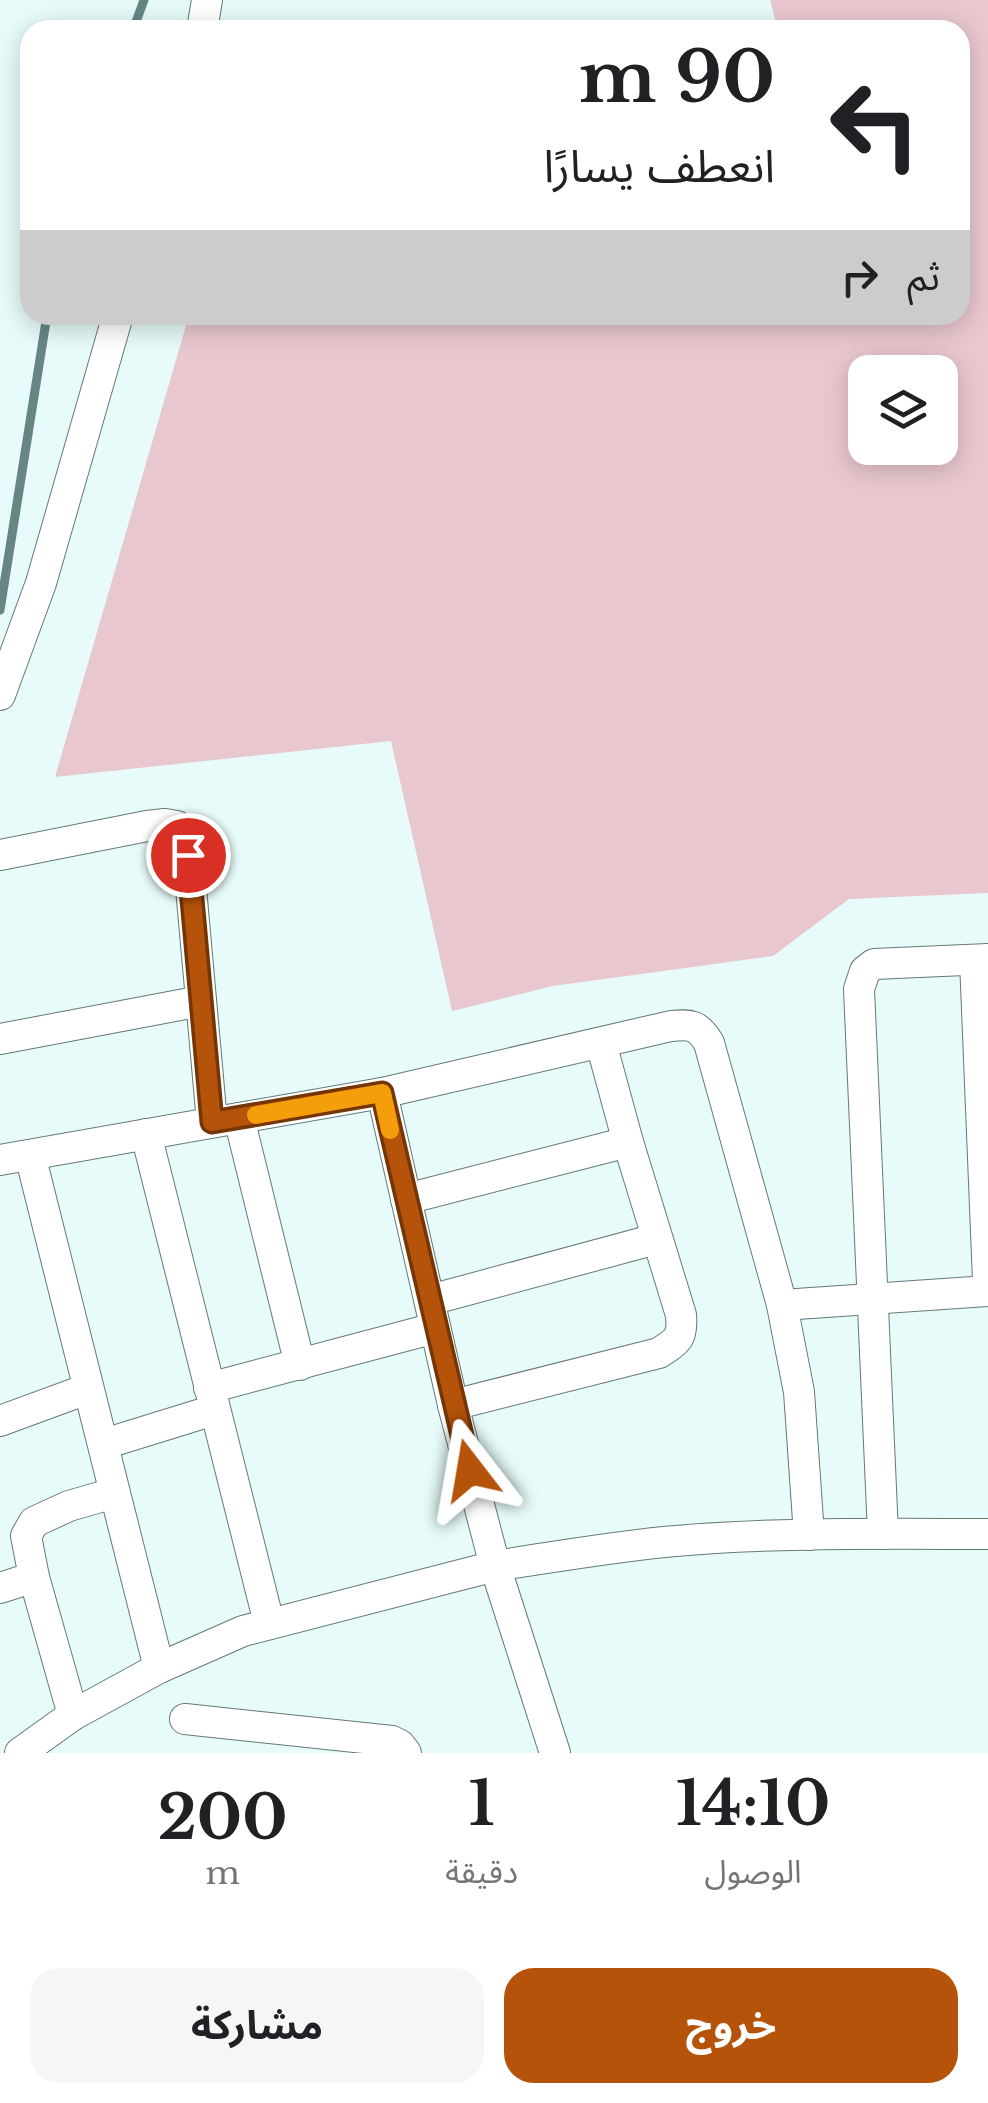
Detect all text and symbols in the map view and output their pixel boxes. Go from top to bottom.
text: 90 m [579,34,775,121]
icon: left [810,60,940,190]
text: انعطف يسارًا [544,138,775,194]
icon: right [832,250,887,305]
text: ثم [907,253,940,300]
map controls [848,355,958,465]
button: layers [848,355,958,465]
pin [146,813,231,898]
icon: arrive [161,828,216,883]
position arrow [418,1418,522,1522]
text: 1 [469,1767,495,1841]
text: 14:10 [676,1767,830,1841]
text: 200 [158,1781,287,1855]
text: دقيقة [445,1852,518,1892]
text: الوصول [704,1852,802,1892]
text: m [205,1853,240,1893]
button: مشاركة [30,1968,484,2083]
button: خروج [504,1968,958,2083]

